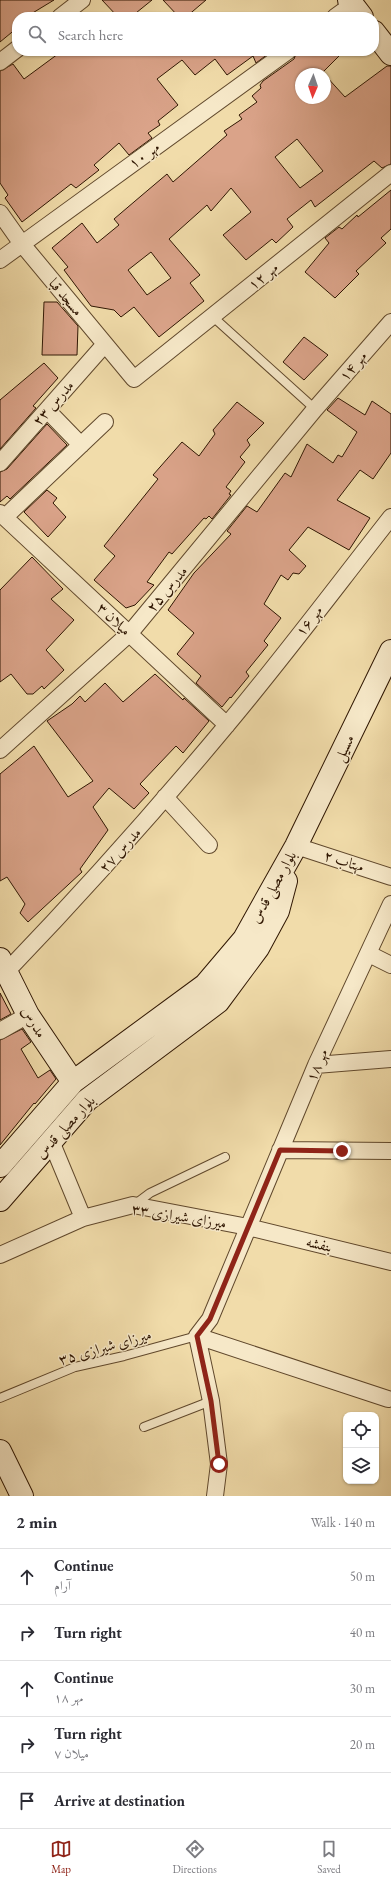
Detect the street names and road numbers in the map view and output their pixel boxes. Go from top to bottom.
street label: مهر ۱۰ [125,137,164,173]
street label: مهر ۱۲ [244,257,283,294]
street label: مسجد قبا [45,274,88,320]
street label: مهر ۱۴ [334,347,372,385]
street label: مدرس ۲۳ [28,376,78,429]
street label: مدرس ۲۵ [142,562,191,616]
street label: میلان ۳ [93,598,136,639]
street label: مهر ۱۶ [291,601,327,640]
street label: مسیل [329,731,360,765]
street label: مدرس ۲۷ [94,823,145,876]
street label: مهتاب ۲ [322,845,367,877]
street label: بلوار مصلی قدس [245,847,302,927]
street label: مدرس [18,1002,51,1041]
street label: مهر ۱۸ [301,1045,333,1084]
street label: بلوار مصلی قدس [31,1091,100,1164]
street label: میرزای شیرازی ۳۳ [130,1199,228,1232]
street label: بنفشه [304,1231,334,1256]
street label: میرزای شیرازی ۳۵ [56,1324,154,1369]

